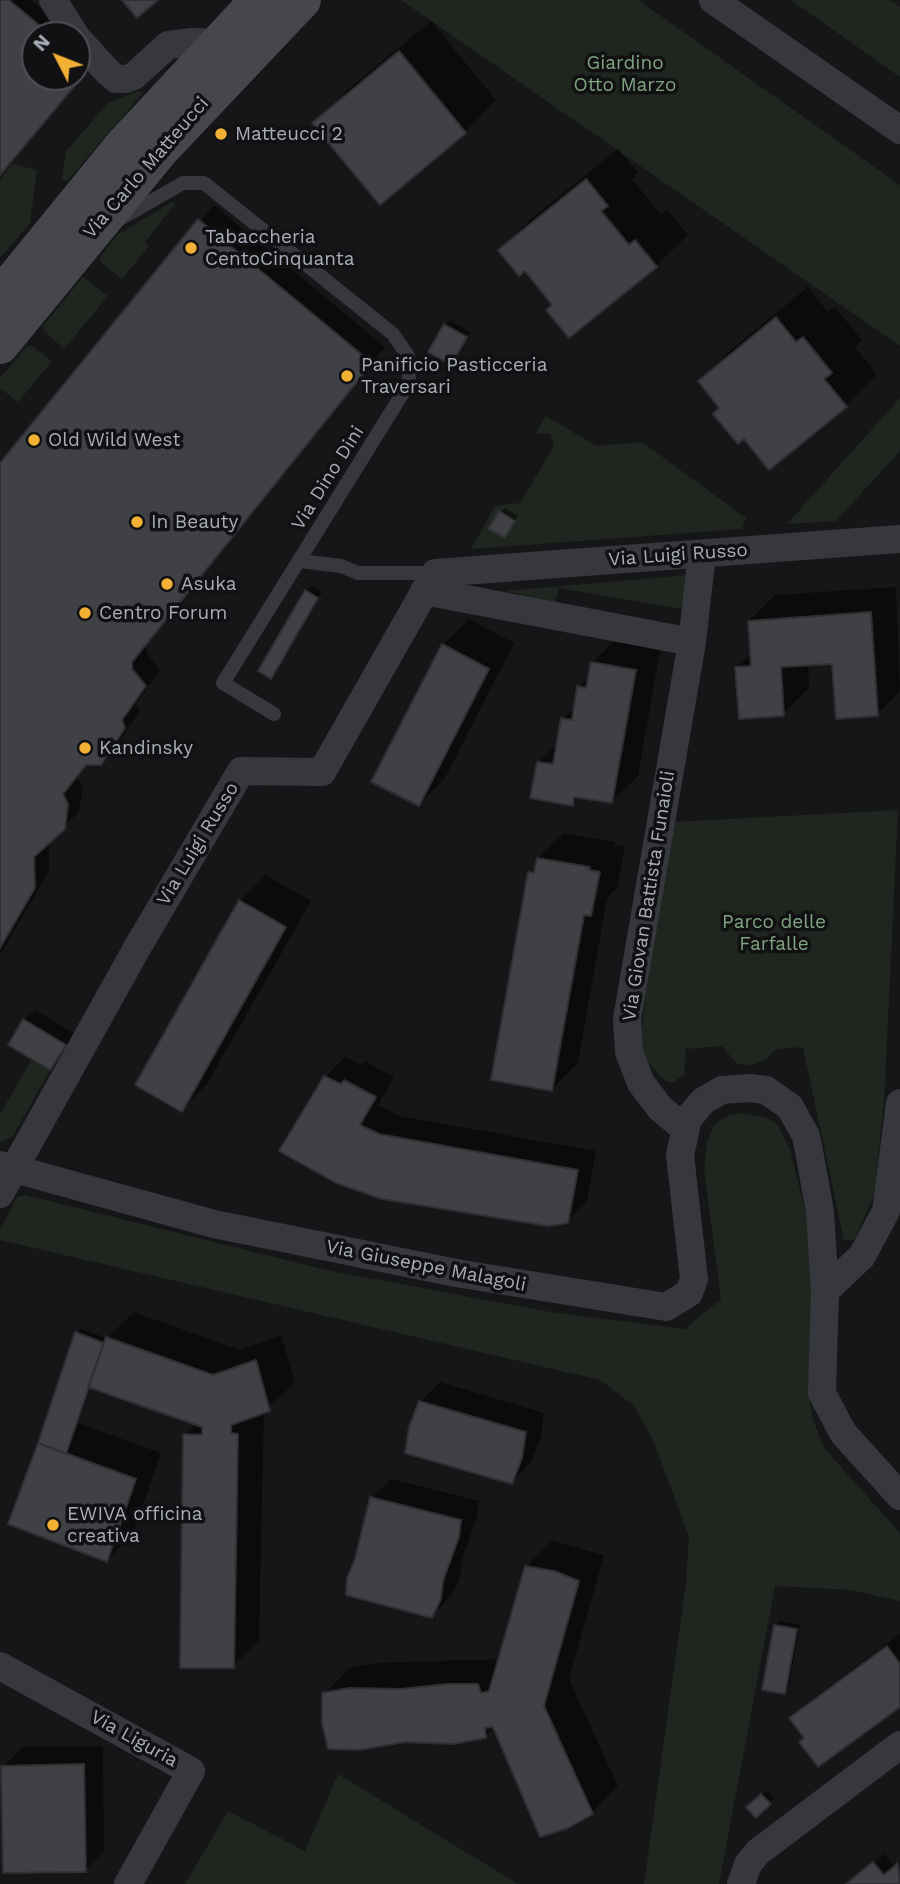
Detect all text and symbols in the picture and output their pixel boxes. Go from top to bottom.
north arrow [21,21,91,91]
text: N [28,30,55,56]
park label: Giardino Otto Marzo [574,52,676,96]
street label: Via Carlo Matteucci [78,93,214,243]
place label: Matteucci 2 [235,123,343,145]
marker: Matteucci 2 [213,126,229,142]
place label: Tabaccheria CentoCinquanta [205,226,355,270]
marker: Tabaccheria CentoCinquanta [183,240,199,256]
place label: Panificio Pasticceria Traversari [361,354,547,398]
marker: Panificio Pasticceria Traversari [339,368,355,384]
street label: Via Dino Dini [287,422,369,534]
place label: Old Wild West [48,429,180,451]
marker: Old Wild West [26,432,42,448]
place label: In Beauty [151,511,238,533]
marker: In Beauty [129,514,145,530]
street label: Via Luigi Russo [608,539,748,571]
place label: Asuka [181,573,237,595]
marker: Asuka [159,576,175,592]
place label: Centro Forum [99,602,227,624]
marker: Centro Forum [77,605,93,621]
place label: Kandinsky [99,737,193,759]
marker: Kandinsky [77,740,93,756]
street label: Via Giovan Battista Funaioli [618,769,680,1023]
street label: Via Luigi Russo [152,778,244,910]
park label: Parco delle Farfalle [722,911,826,955]
street label: Via Giuseppe Malagoli [324,1235,528,1297]
place label: EWIVA officina creativa [67,1503,203,1547]
marker: EWIVA officina creativa [45,1517,61,1533]
street label: Via Liguria [86,1706,182,1772]

